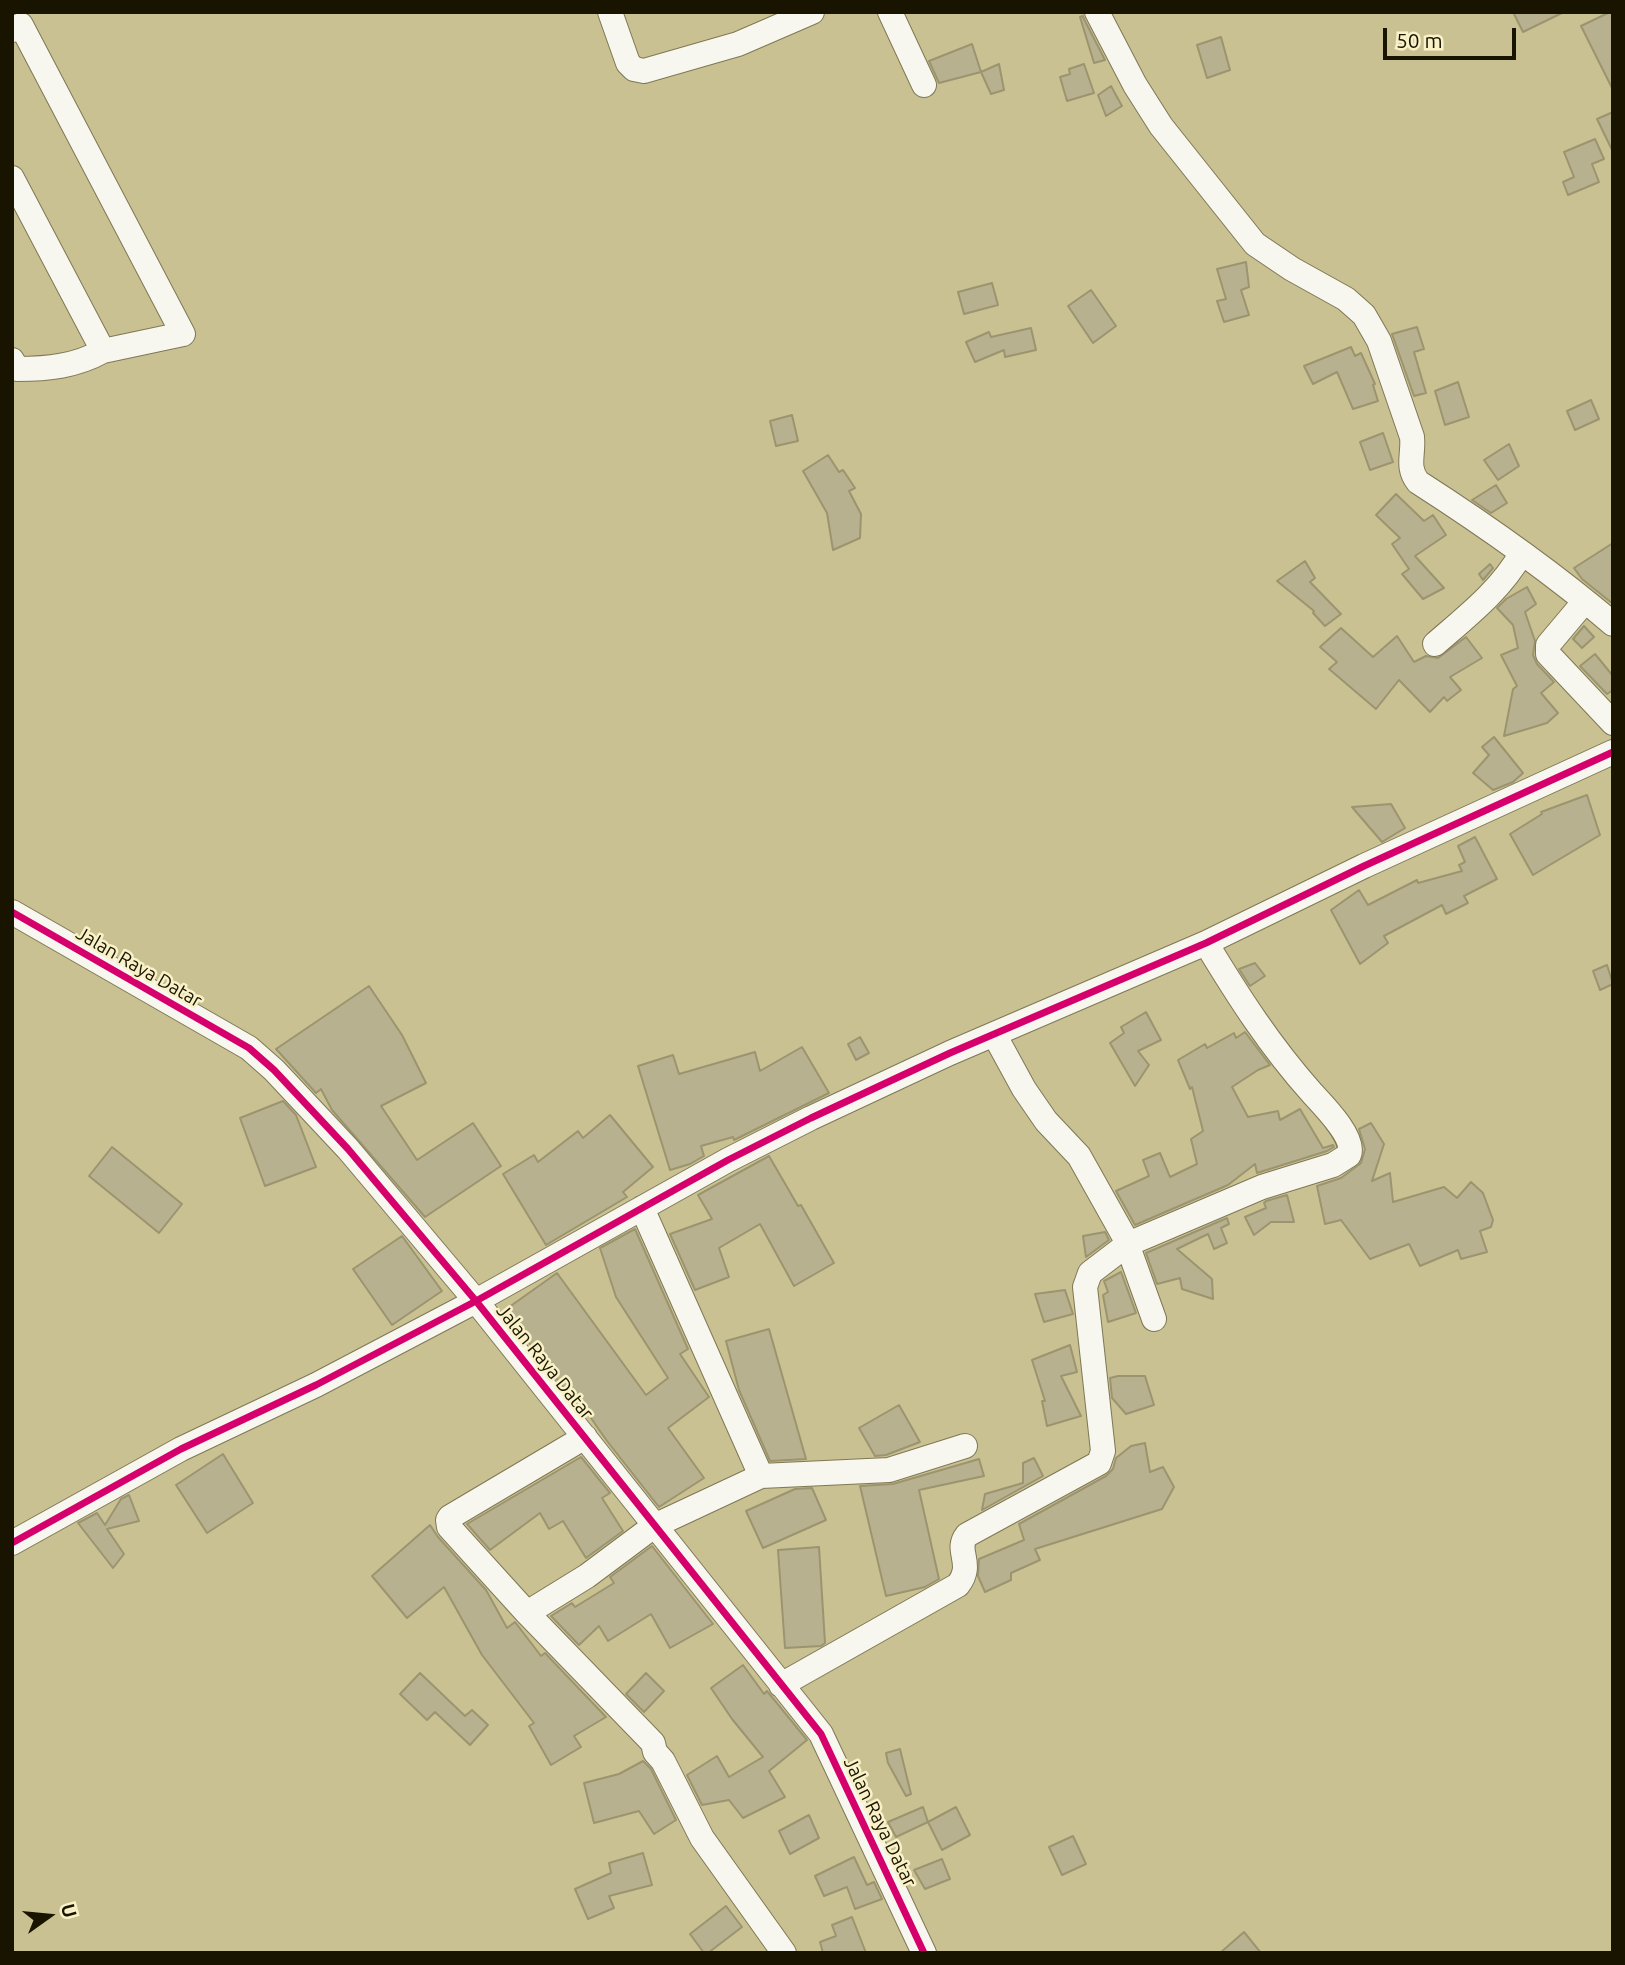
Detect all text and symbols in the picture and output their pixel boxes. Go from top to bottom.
scale bar [1387,14,1520,58]
text: 50 m [1396,28,1443,52]
street label: Jalan Raya Datar [72,922,206,1012]
street label: Jalan Raya Datar [492,1300,598,1424]
street label: Jalan Raya Datar [839,1753,921,1891]
north arrow [14,1881,84,1951]
text: U [57,1901,82,1920]

